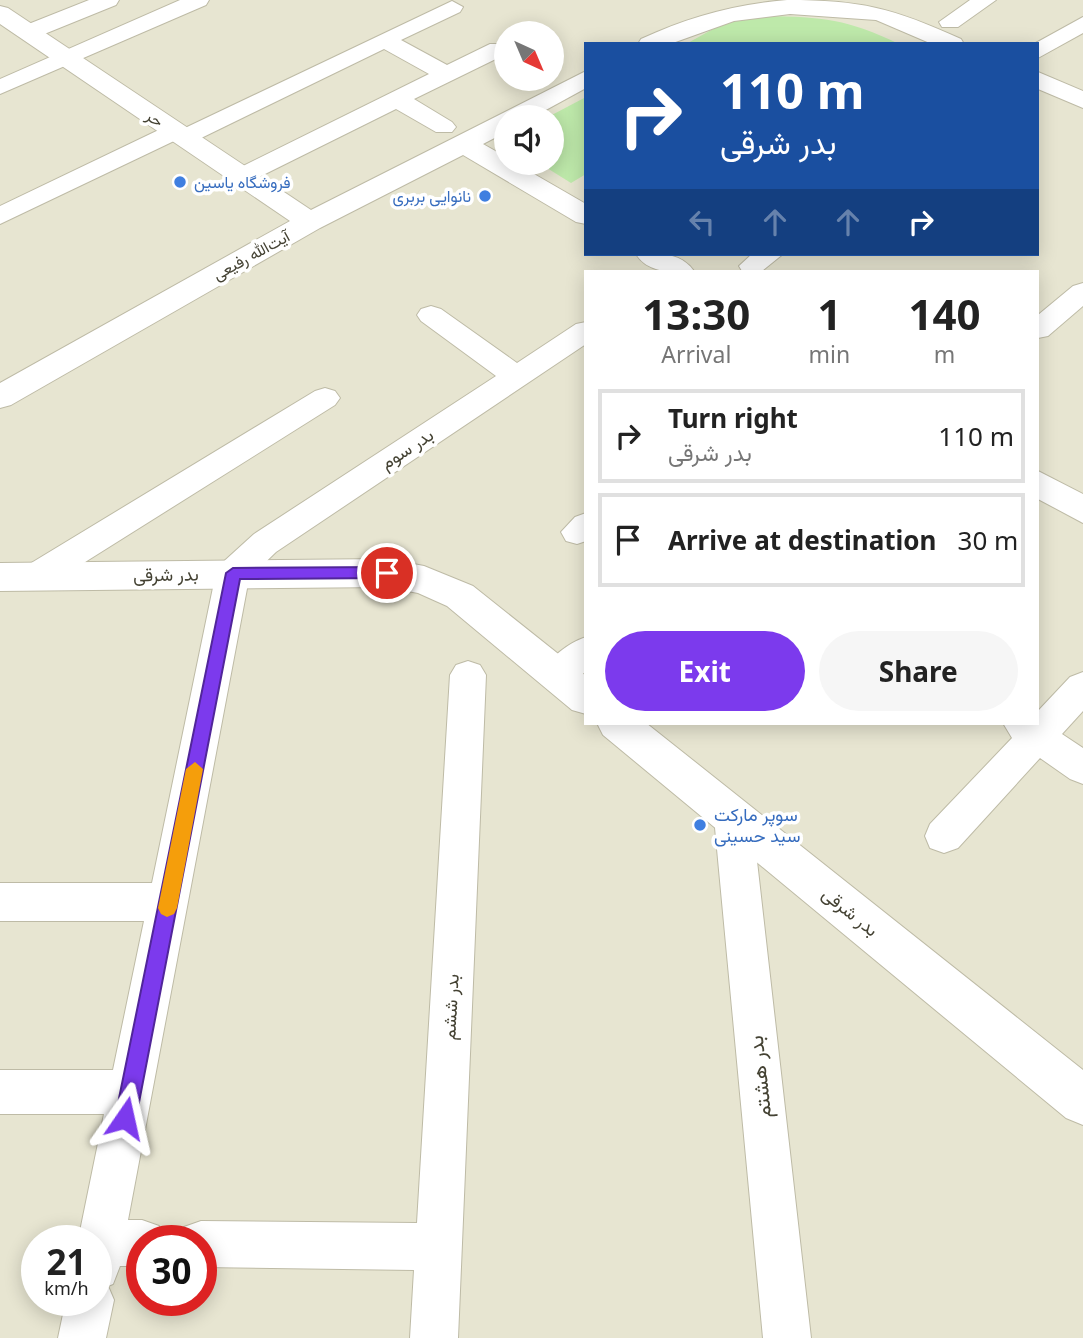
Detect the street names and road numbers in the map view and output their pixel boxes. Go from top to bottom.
street label: حر [141,104,168,132]
street label: آیت‌الله رفیعی [209,224,295,285]
street label: بدر سوم [375,422,438,475]
street label: بدر شرقی [133,561,199,587]
street label: بدر شرقی [818,881,884,941]
street label: بدر ششم [436,973,465,1041]
street label: بدر هشتم [741,1034,778,1120]

